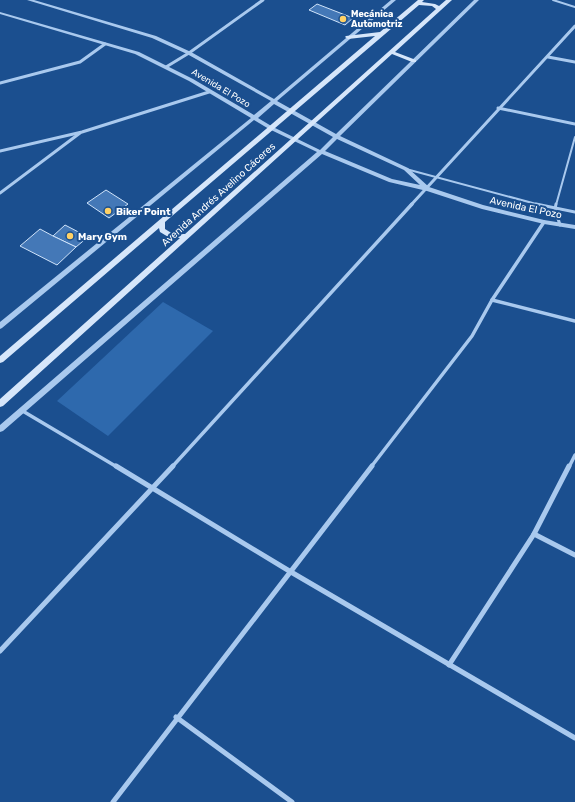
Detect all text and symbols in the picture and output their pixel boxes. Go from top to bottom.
place label: Mecánica Automotriz [351,9,402,29]
marker: Mecánica Automotriz [338,14,348,24]
street label: Avenida El Pozo [190,67,252,109]
street label: Avenida Andrés Avelino Cáceres [159,140,278,249]
street label: Avenida El Pozo [489,194,563,222]
marker: Biker Point [103,206,113,216]
place label: Biker Point [116,206,171,218]
marker: Mary Gym [65,231,75,241]
place label: Mary Gym [78,231,127,243]

